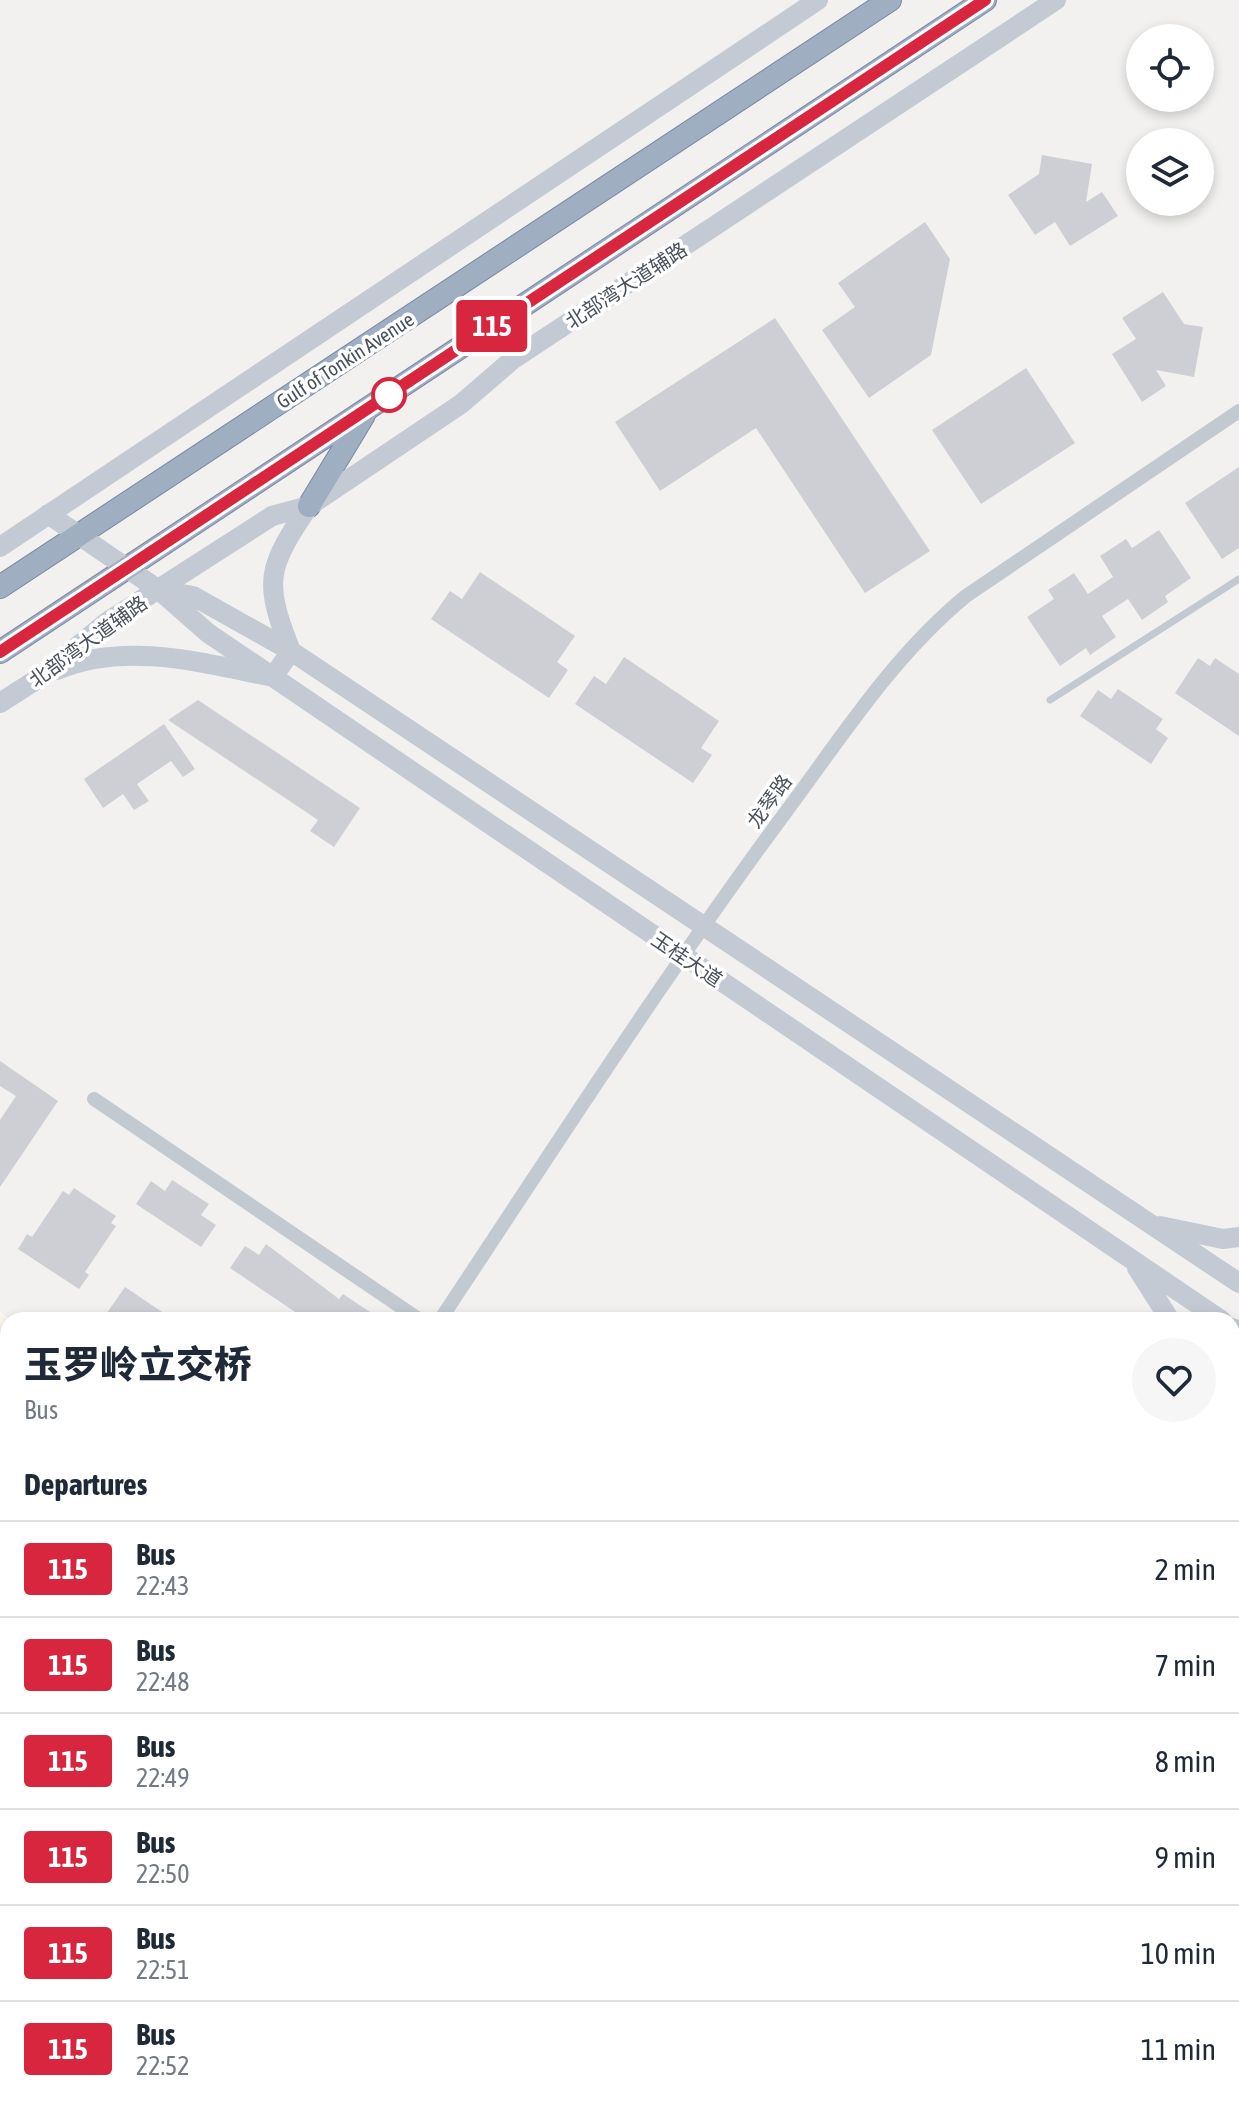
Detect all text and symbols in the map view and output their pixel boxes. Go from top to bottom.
map controls [1126,24,1214,216]
button: locate [1126,24,1214,112]
button: layers [1126,128,1214,216]
street label: 北部湾大道辅路 [561,237,691,333]
line badge: 115 [446,300,538,352]
street label: Gulf of Tonkin Avenue [272,307,418,413]
text: 115 [472,310,512,342]
unlabelled marker [372,378,406,412]
street label: 北部湾大道辅路 [25,591,151,691]
street label: 龙琴路 [742,770,796,832]
street label: 玉桂大道 [647,927,727,991]
button: heart [1132,1338,1216,1422]
text: 玉罗岭立交桥 [24,1343,252,1386]
text: Bus [24,1395,58,1425]
text: Departures [24,1467,147,1501]
text: Bus [136,1537,175,1571]
text: 2 min [1155,1552,1216,1586]
text: 115 [48,1553,88,1585]
text: 22:43 [136,1571,190,1601]
text: Bus [136,1633,175,1667]
text: 7 min [1155,1648,1216,1682]
text: 115 [48,1649,88,1681]
text: 22:48 [136,1667,190,1697]
text: Bus [136,1729,175,1763]
text: 8 min [1155,1744,1216,1778]
text: 115 [48,1745,88,1777]
text: 22:49 [136,1763,190,1793]
text: Bus [136,1825,175,1859]
text: 9 min [1155,1840,1216,1874]
text: 115 [48,1841,88,1873]
text: 22:50 [136,1859,190,1889]
text: Bus [136,1921,175,1955]
text: 10 min [1141,1936,1216,1970]
text: 115 [48,1937,88,1969]
text: 22:51 [136,1955,190,1985]
text: Bus [136,2017,175,2051]
text: 11 min [1141,2032,1216,2066]
text: 115 [48,2033,88,2065]
text: 22:52 [136,2051,190,2081]

